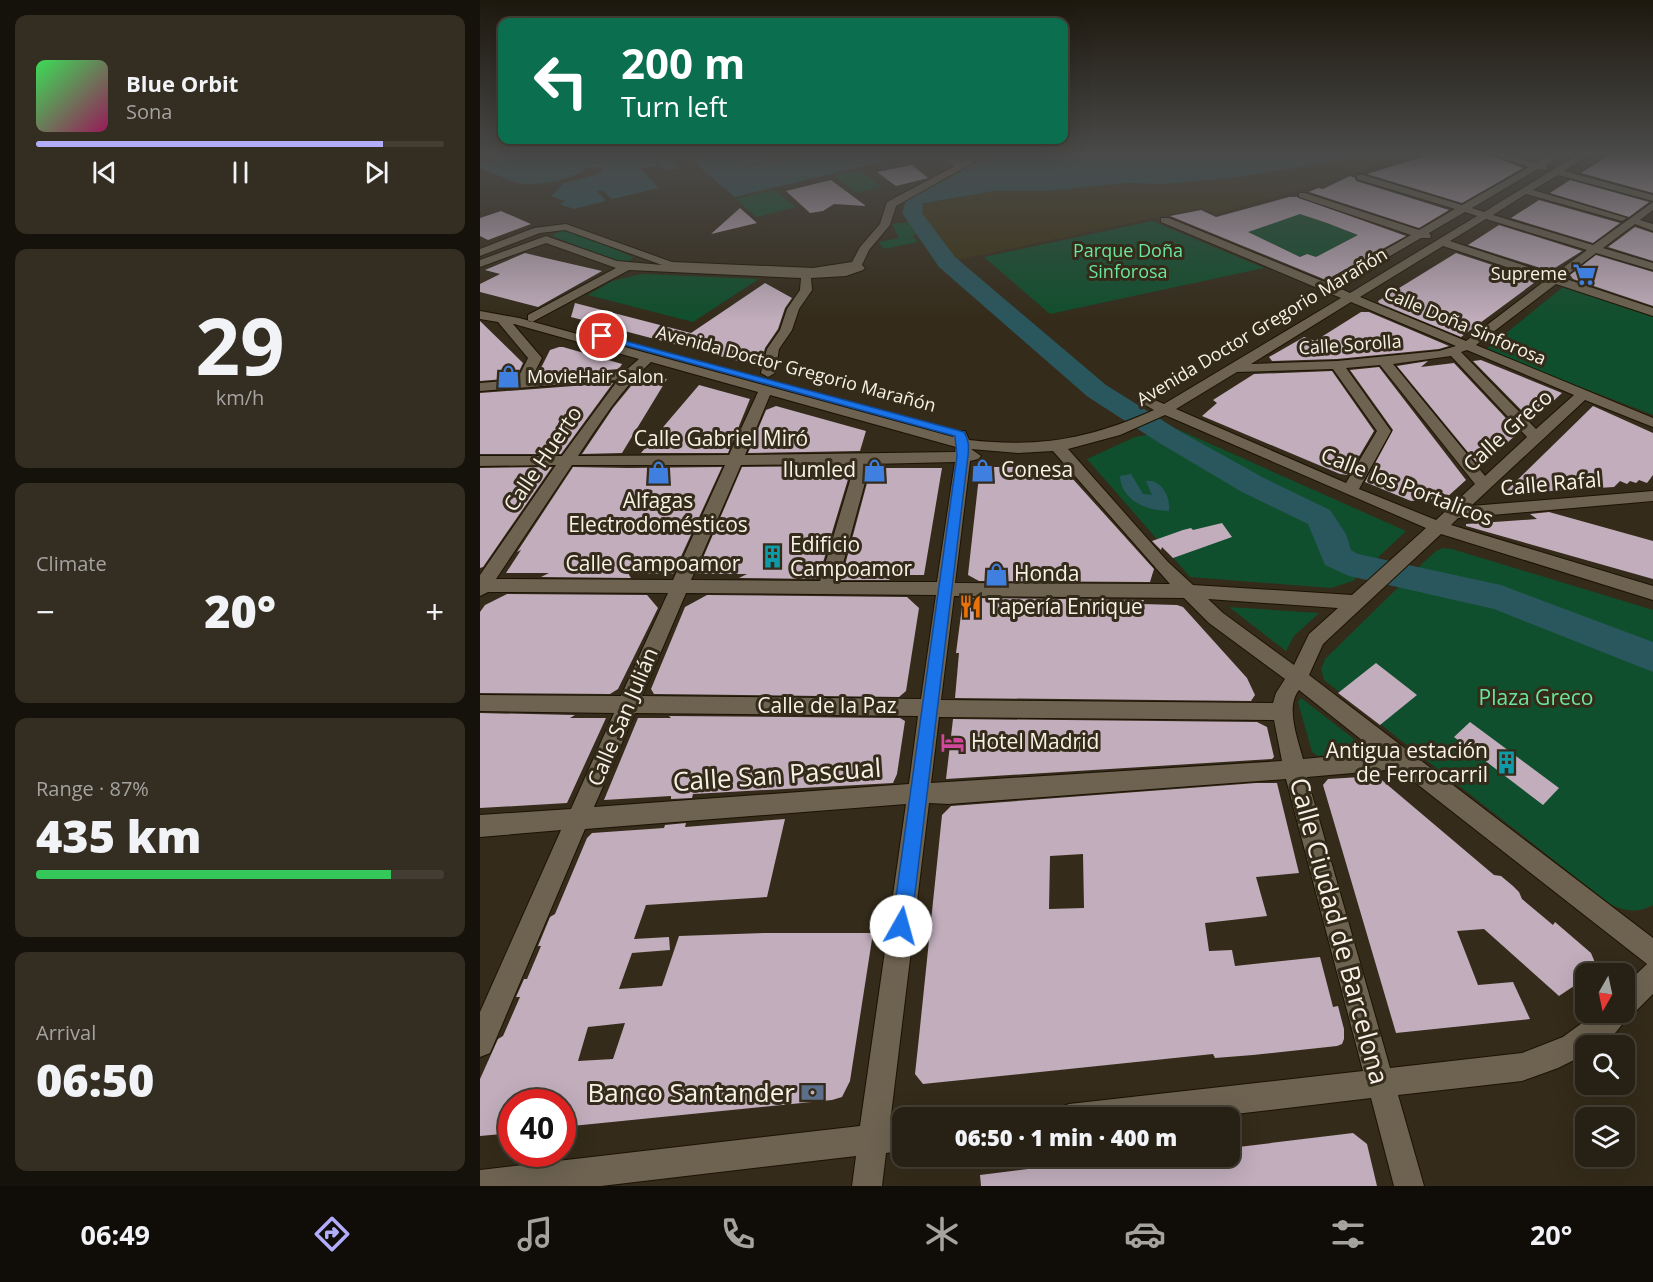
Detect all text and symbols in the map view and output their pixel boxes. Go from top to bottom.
text: 200 m [621,34,745,91]
icon: left [522,42,600,120]
text: Blue Orbit [126,68,238,98]
text: Turn left [621,88,728,125]
text: Sona [126,98,172,125]
icon: previous [88,156,121,189]
icon: pause [224,156,257,189]
icon: next [360,156,393,189]
park label: Parque Doña Sinforosa [1073,238,1183,283]
street label: Avenida Doctor Gregorio Marañón [1132,242,1391,411]
place label: Supreme [1491,261,1567,285]
supermarket icon: Supreme [1572,261,1598,287]
street label: Calle Doña Sinforosa [1381,280,1550,370]
text: 29 [195,292,285,398]
pin [576,310,627,361]
icon: arrive [585,319,618,352]
street label: Avenida Doctor Gregorio Marañón [654,319,939,417]
street label: Calle Sorolla [1298,328,1402,360]
shop icon: MovieHair Salon [496,364,522,390]
place label: MovieHair Salon [527,364,664,388]
street label: Calle Greco [1457,383,1558,478]
text: km/h [216,384,264,411]
street label: Calle Huerto [497,400,588,517]
street label: Calle Gabriel Miró [634,424,808,452]
street label: Calle los Portalicos [1317,440,1498,532]
place label: Ilumled [783,455,856,483]
place label: Conesa [1001,455,1073,483]
shop icon: Ilumled [861,457,887,483]
shop icon: Conesa [970,457,996,483]
shop icon: Alfagas Electrodomésticos [645,460,671,486]
street label: Calle Rafal [1499,465,1603,501]
place label: Alfagas Electrodomésticos [568,486,748,538]
place label: Edificio Campoamor [790,530,913,582]
building icon: Edificio Campoamor [759,544,785,570]
street label: Calle Campoamor [566,549,741,577]
text: Climate [36,550,107,577]
place label: Honda [1014,559,1080,587]
shop icon: Honda [983,561,1009,587]
text: 20° [204,580,276,641]
text: − [36,589,55,634]
text: + [425,589,444,634]
place label: Tapería Enrique [988,592,1143,620]
restaurant icon: Tapería Enrique [957,594,983,620]
street label: Calle San Julián [580,643,664,790]
park label: Plaza Greco [1479,683,1593,711]
street label: Calle de la Paz [757,691,897,719]
place label: Hotel Madrid [971,727,1099,755]
hotel icon: Hotel Madrid [940,729,966,755]
place label: Antigua estación de Ferrocarril [1326,736,1488,788]
street label: Calle San Pascual [672,749,882,799]
building icon: Antigua estación de Ferrocarril [1493,750,1519,776]
street label: Calle Ciudad de Barcelona [1282,773,1398,1088]
text: Range · 87% [36,775,149,802]
text: 435 km [36,805,201,866]
position arrow [869,894,933,958]
north arrow [1575,963,1635,1023]
map controls [1575,963,1635,1167]
text: Arrival [36,1019,96,1046]
button: search [1575,1035,1635,1095]
text: 06:50 [36,1049,154,1110]
place label: Banco Santander [588,1074,795,1110]
bank icon: Banco Santander [800,1080,826,1106]
speed limit sign: 40 [498,1089,576,1167]
button: layers [1575,1107,1635,1167]
text: 06:50 · 1 min · 400 m [955,1122,1177,1152]
icon: directions [311,1213,353,1255]
icon: music [514,1213,556,1255]
icon: phone [717,1213,759,1255]
icon: climate [921,1213,963,1255]
icon: car [1124,1213,1166,1255]
icon: filters [1327,1213,1369,1255]
text: 06:49 [81,1216,150,1253]
text: 20° [1530,1216,1572,1253]

